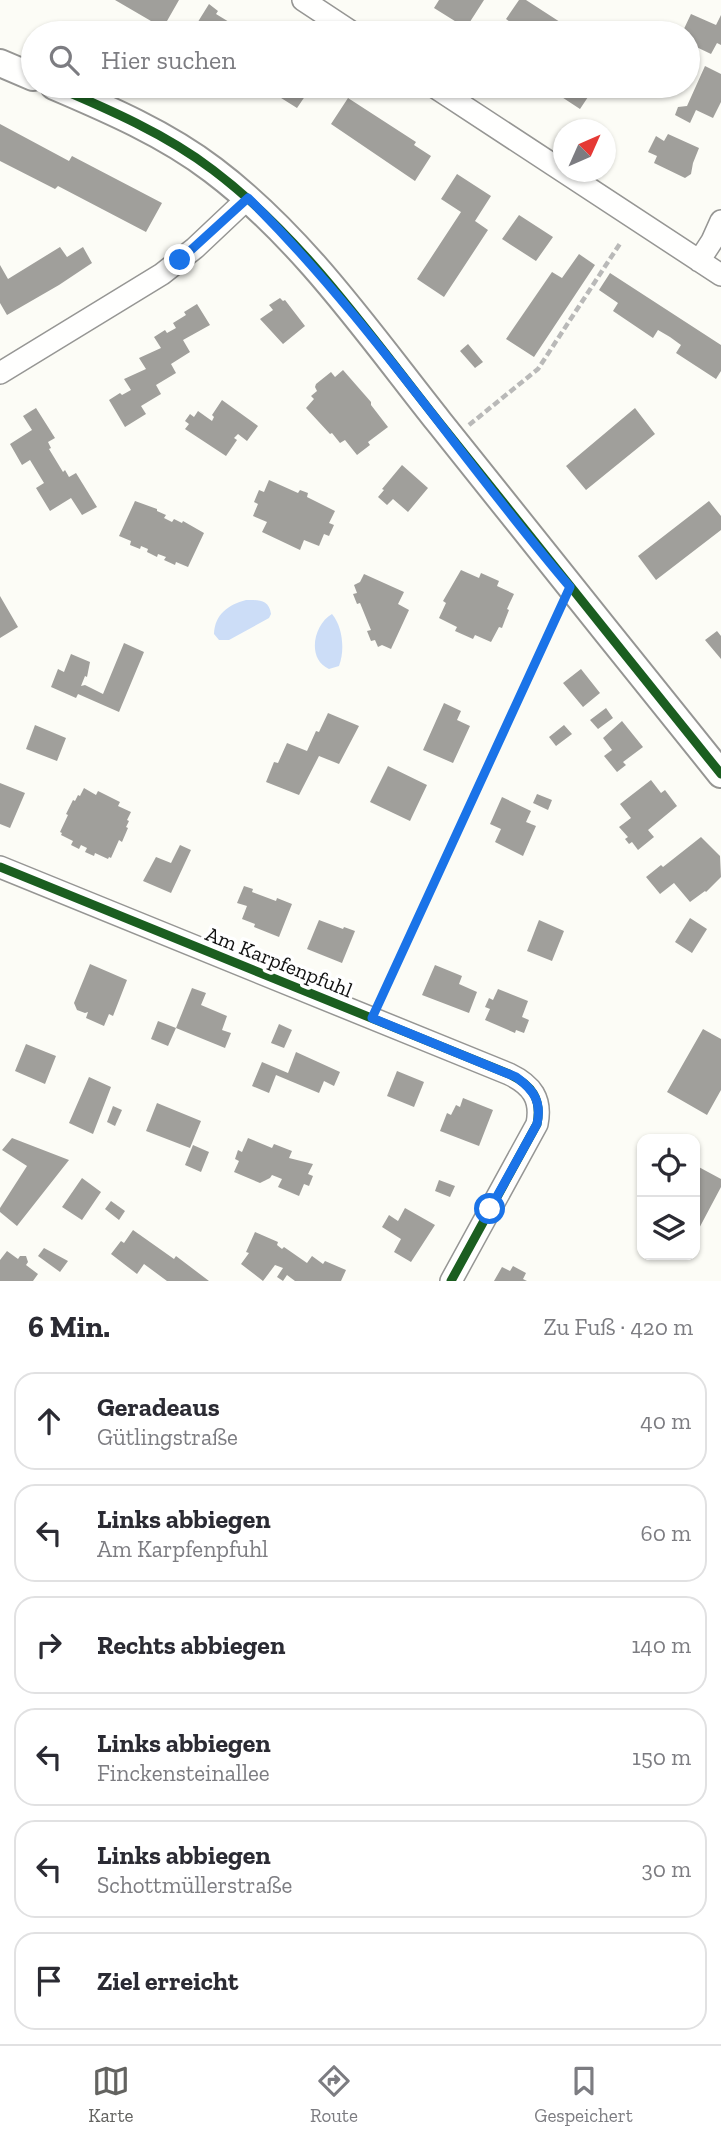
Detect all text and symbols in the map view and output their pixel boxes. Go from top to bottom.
search box [21,21,700,98]
icon: search [45,41,83,79]
text: Hier suchen [101,44,236,76]
north arrow [553,119,616,182]
route end [164,244,195,275]
street label: Am Karpfenpfuhl [202,921,357,1003]
map controls [637,1134,700,1260]
button: locate [637,1134,700,1197]
route start [474,1193,505,1224]
button: layers [637,1197,700,1260]
text: 6 Min. [28,1309,110,1345]
text: Zu Fuß · 420 m [543,1313,693,1341]
text: Geradeaus [97,1391,220,1423]
icon: ahead [30,1402,68,1440]
text: 40 m [640,1407,691,1435]
text: Gütlingstraße [97,1423,238,1451]
text: Links abbiegen [97,1503,271,1535]
icon: left [30,1514,68,1552]
text: 60 m [640,1519,691,1547]
text: Am Karpfenpfuhl [97,1535,268,1563]
icon: right [30,1626,68,1664]
text: Rechts abbiegen [97,1629,285,1661]
text: 140 m [631,1631,691,1659]
text: Links abbiegen [97,1727,271,1759]
icon: left [30,1738,68,1776]
text: 150 m [632,1743,691,1771]
text: Finckensteinallee [97,1759,270,1787]
text: Links abbiegen [97,1839,271,1871]
icon: left [30,1850,68,1888]
text: 30 m [641,1855,691,1883]
text: Schottmüllerstraße [97,1871,292,1899]
icon: arrive [30,1962,68,2000]
text: Ziel erreicht [97,1965,238,1997]
tab: Karte [88,2062,134,2127]
tab: Route [310,2062,358,2127]
tab: Gespeichert [534,2062,633,2127]

